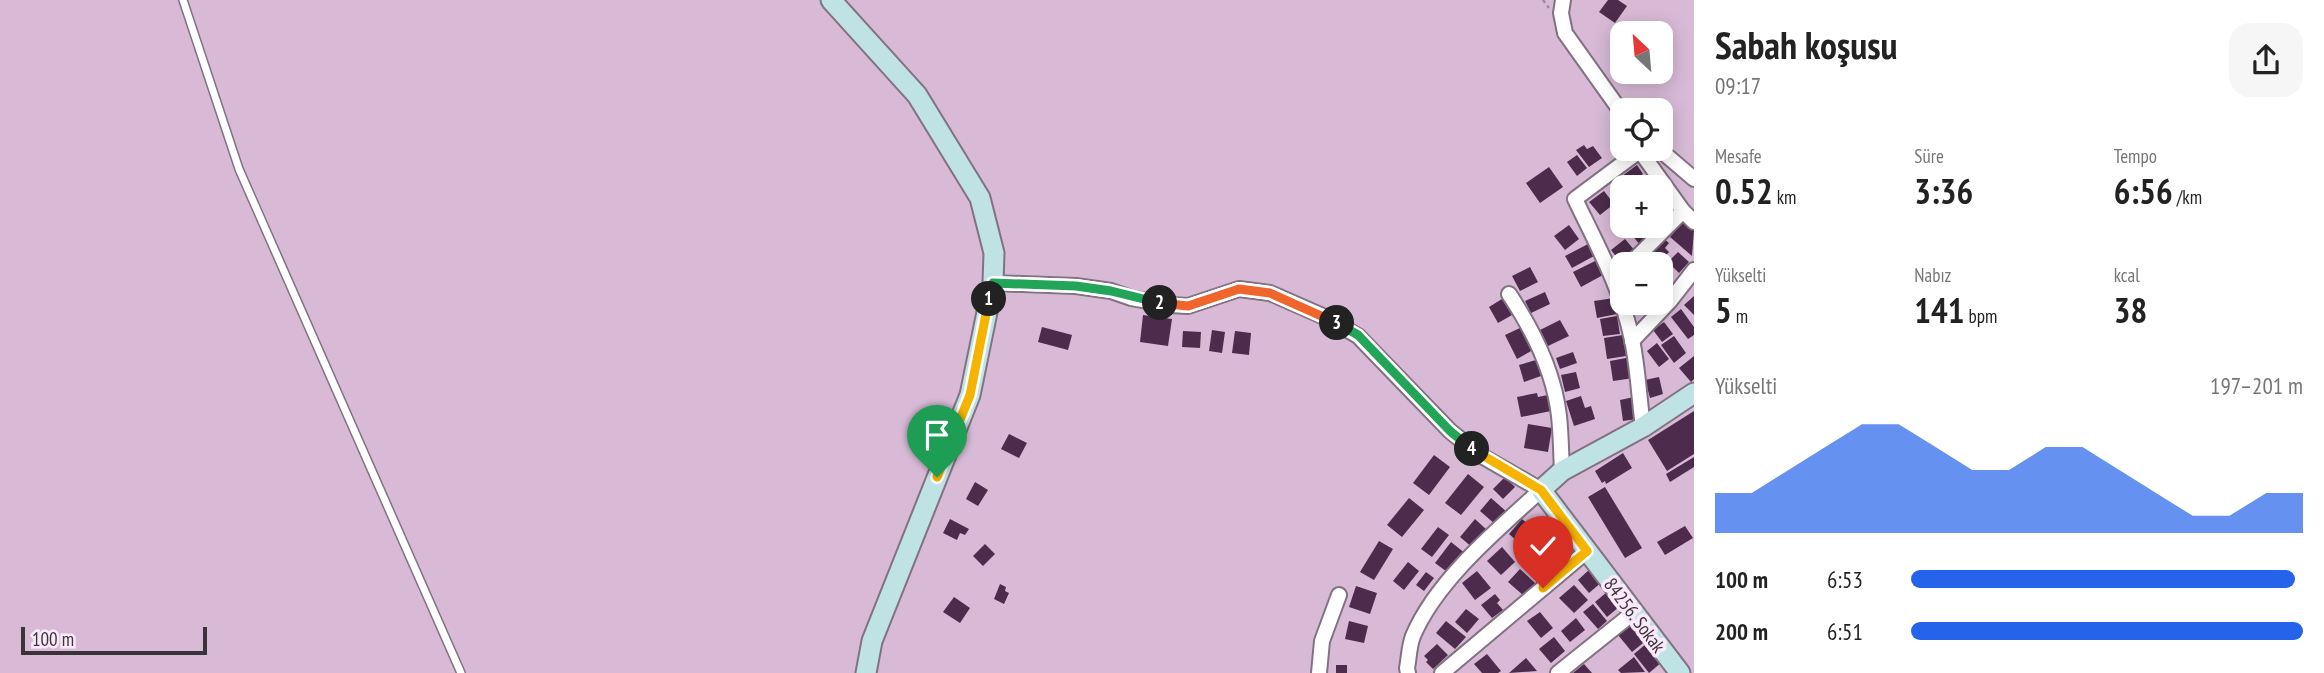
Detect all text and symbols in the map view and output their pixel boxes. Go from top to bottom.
text: Sabah koşusu [1715,20,1897,69]
north arrow [1610,21,1673,84]
map controls [1610,21,1673,315]
button: share [2229,23,2303,97]
text: 09:17 [1715,71,1761,100]
button: locate [1610,98,1673,161]
text: Mesafe [1715,144,1762,168]
text: Süre [1914,144,1944,168]
text: Tempo [2114,144,2157,168]
text: 0.52 [1715,168,1773,214]
text: 3:36 [1914,168,1973,214]
text: 6:56 [2114,168,2173,214]
button: + [1610,175,1673,238]
text: km [1773,185,1796,209]
text: /km [2173,185,2202,209]
button: − [1610,252,1673,315]
text: Yükselti [1715,263,1766,287]
text: Nabız [1914,263,1951,287]
text: kcal [2114,263,2140,287]
pin: 1 [972,282,1006,316]
text: 1 [984,286,993,310]
pin: 2 [1142,286,1178,320]
text: 5 [1715,287,1732,333]
text: 141 [1914,287,1965,333]
text: 38 [2114,287,2147,333]
text: 2 [1155,290,1164,314]
text: m [1732,304,1748,328]
text: bpm [1965,304,1997,328]
pin: 3 [1320,306,1354,340]
text: 3 [1332,310,1341,334]
text: Yükselti [1715,371,1777,400]
text: 197–201 m [2210,371,2303,400]
pin [907,405,967,477]
icon: arrive [918,416,956,454]
pin: 4 [1454,432,1490,466]
text: 4 [1467,436,1476,460]
pin [1513,516,1573,588]
icon: check [1524,527,1562,565]
text: 100 m [1715,565,1768,594]
text: 6:53 [1827,565,1863,594]
street label: 84256. Sokak [1599,573,1671,658]
text: 200 m [1715,617,1768,646]
text: 6:51 [1827,617,1863,646]
scale bar [21,624,206,656]
text: 100 m [32,627,74,651]

